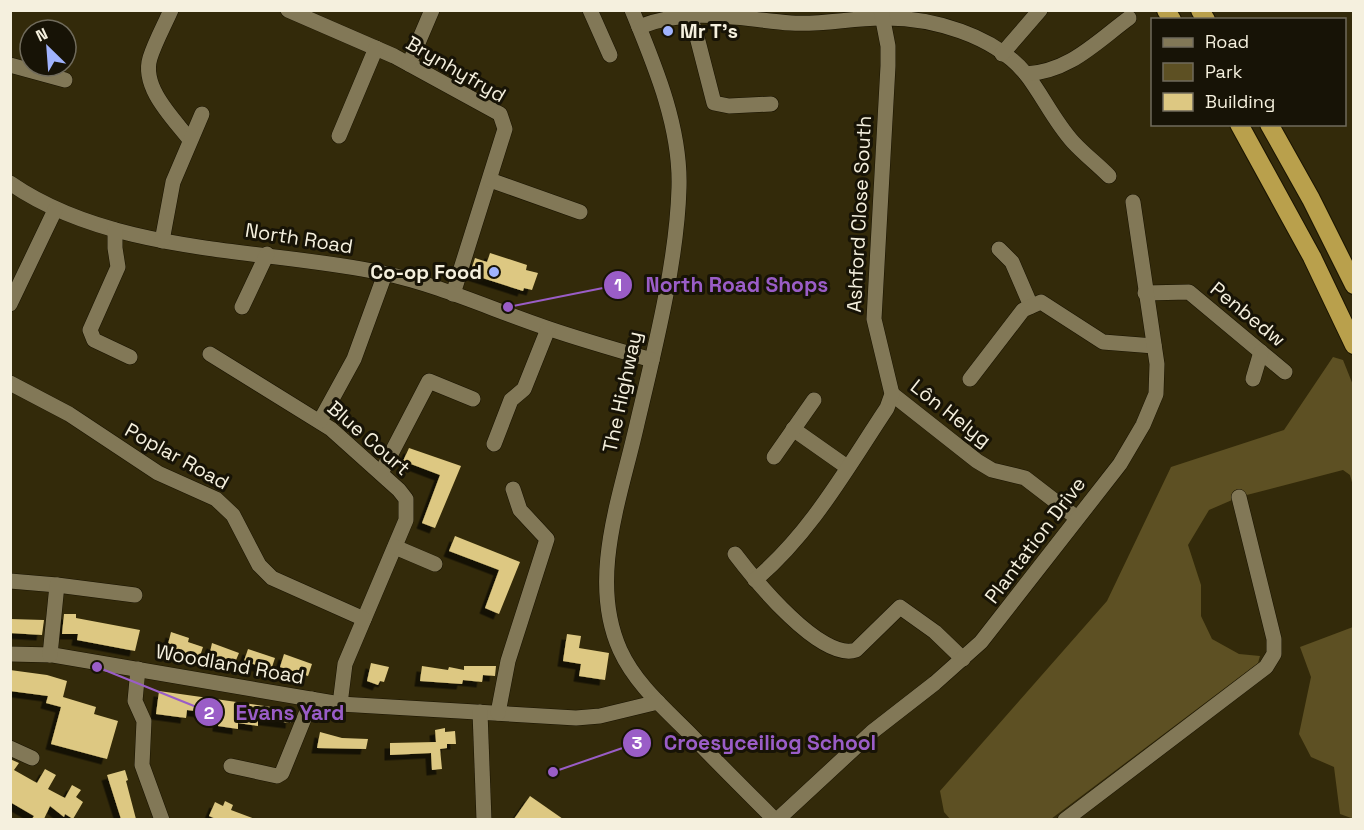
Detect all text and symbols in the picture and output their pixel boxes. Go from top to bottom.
north arrow [18,18,78,78]
place label: Mr T's [680,18,738,44]
legend [1151,18,1346,126]
text: N [33,23,51,47]
marker: Mr T's [661,24,675,38]
street label: Brynhyfryd [401,30,511,108]
text: Road [1205,30,1249,53]
text: Park [1205,60,1243,83]
text: Building [1205,90,1275,113]
street label: Ashford Close South [841,115,877,313]
street label: North Road [243,217,355,259]
place label: Co-op Food [370,259,482,285]
marker: Co-op Food [487,265,501,279]
callout: North Road Shops [603,265,840,304]
text: North Road Shops [646,271,828,298]
text: 1 [614,273,622,296]
street label: Penbedw [1205,276,1291,352]
street label: The Highway [596,329,648,455]
street label: Lôn Helyg [905,373,997,453]
street label: Blue Court [322,395,416,481]
street label: Poplar Road [120,417,234,495]
street label: Plantation Drive [979,471,1091,609]
street label: Woodland Road [154,638,306,690]
callout: Evans Yard [194,693,357,732]
text: Evans Yard [236,699,344,726]
text: 2 [204,701,215,724]
callout: Croesyceiliog School [622,723,889,762]
text: Croesyceiliog School [664,729,876,756]
text: 3 [632,731,643,754]

